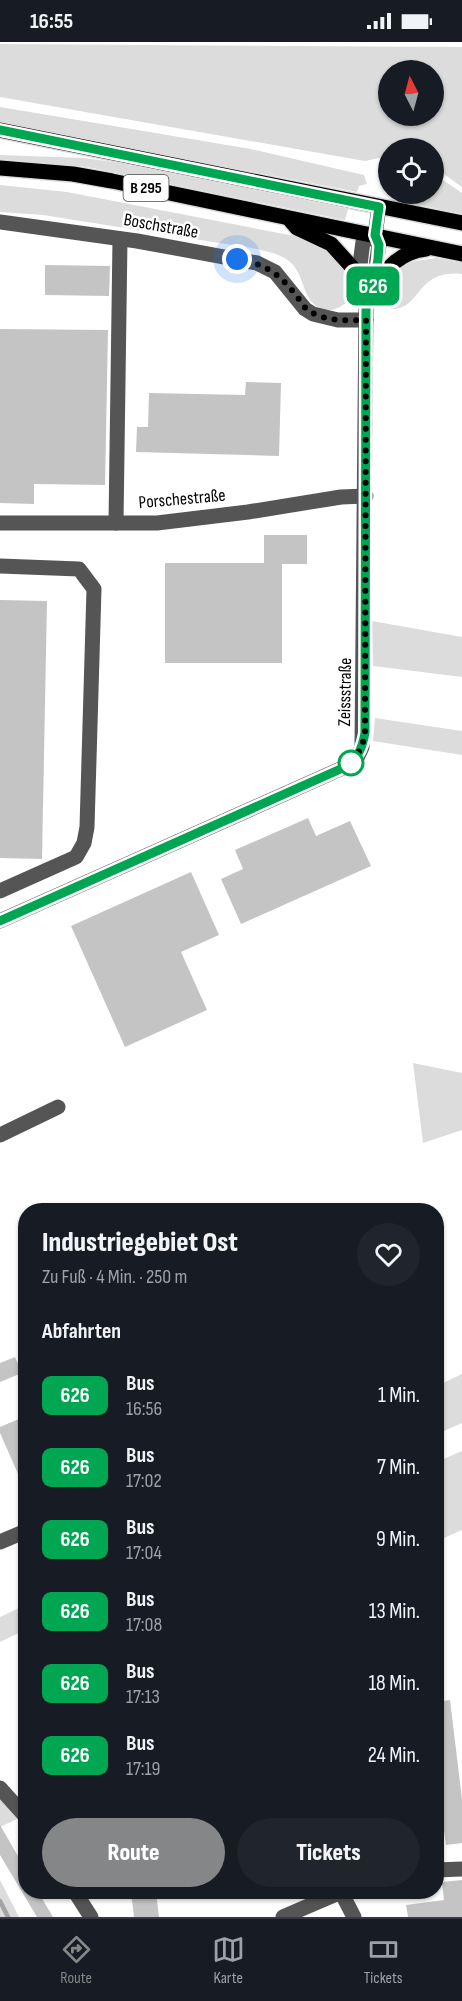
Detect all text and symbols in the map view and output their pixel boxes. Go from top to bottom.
text: 16:55 [30,8,73,35]
north arrow [378,60,444,126]
map controls [378,60,444,204]
button: locate [378,138,444,204]
road number: B 295 [124,175,168,201]
street label: Boschstraße [122,209,200,243]
your location [222,244,252,274]
line badge: 626 [338,266,407,306]
text: 626 [358,274,388,299]
street label: Porschestraße [138,485,226,513]
street label: Zeissstraße [334,657,356,727]
unlabelled marker [338,750,364,776]
button: heart [357,1223,420,1286]
text: Industriegebiet Ost [42,1226,238,1259]
text: Zu Fuß · 4 Min. · 250 m [42,1265,187,1289]
text: Abfahrten [42,1318,121,1345]
text: Bus [126,1370,155,1397]
text: 1 Min. [378,1382,420,1409]
text: 626 [60,1383,90,1408]
text: 16:56 [126,1397,162,1421]
text: Bus [126,1442,155,1469]
text: 7 Min. [377,1454,420,1481]
text: 626 [60,1455,90,1480]
text: 17:02 [126,1469,162,1493]
text: Bus [126,1514,155,1541]
text: 9 Min. [376,1526,420,1553]
text: 626 [60,1527,90,1552]
text: 17:04 [126,1541,162,1565]
text: Bus [126,1586,155,1613]
text: 13 Min. [369,1598,420,1625]
text: 626 [60,1599,90,1624]
text: 17:08 [126,1613,162,1637]
text: Bus [126,1658,155,1685]
text: 18 Min. [368,1670,420,1697]
text: 626 [60,1671,90,1696]
text: 17:13 [126,1685,160,1709]
text: Bus [126,1730,155,1757]
text: 24 Min. [368,1742,420,1769]
text: 626 [60,1743,90,1768]
text: 17:19 [126,1757,160,1781]
button: Route [42,1818,225,1887]
button: Tickets [237,1818,420,1887]
tab: Route [60,1933,93,1988]
tab: Karte [212,1933,245,1988]
tab: Tickets [364,1933,402,1988]

